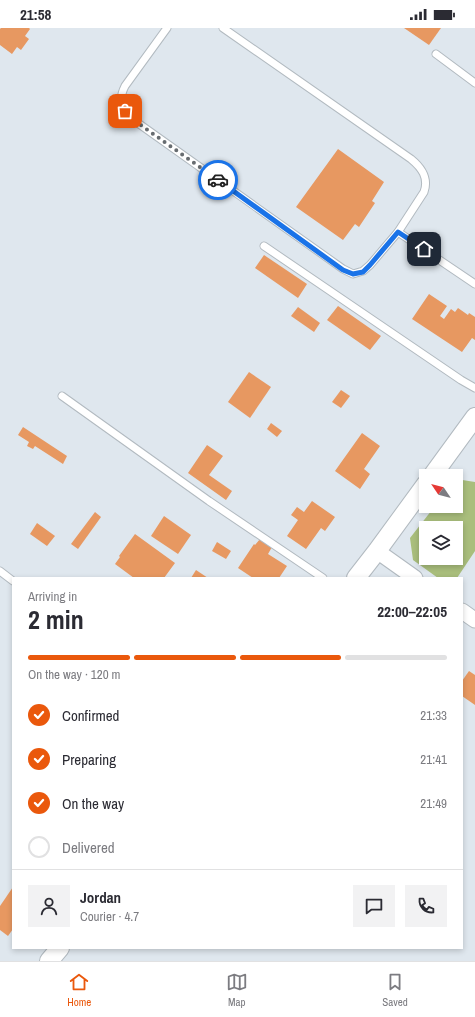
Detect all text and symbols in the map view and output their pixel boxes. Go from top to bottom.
text: 21:58 [20,4,51,25]
pin [108,94,142,128]
icon: bag [114,100,136,122]
courier [198,160,238,200]
icon: car [207,169,229,191]
pin [407,232,441,266]
icon: home [413,238,435,260]
north arrow [419,469,463,513]
map controls [419,469,463,565]
button: layers [419,521,463,565]
text: Arriving in [28,588,77,605]
text: 22:00–22:05 [377,601,447,622]
text: 2 min [28,602,84,637]
text: On the way · 120 m [28,666,120,683]
icon: check [28,704,50,726]
text: Confirmed [62,705,119,726]
text: 21:33 [420,707,447,724]
icon: check [28,748,50,770]
text: Preparing [62,749,116,770]
text: 21:41 [420,751,447,768]
icon: check [28,792,50,814]
text: On the way [62,793,124,814]
text: 21:49 [420,795,447,812]
text: Delivered [62,837,115,858]
button: person [28,885,70,927]
button: chat [353,885,395,927]
button: phone [405,885,447,927]
text: Jordan [80,887,121,908]
text: Courier · 4.7 [80,908,139,925]
tab: Home [67,971,91,1009]
tab: Map [226,971,248,1009]
tab: Saved [382,971,408,1009]

